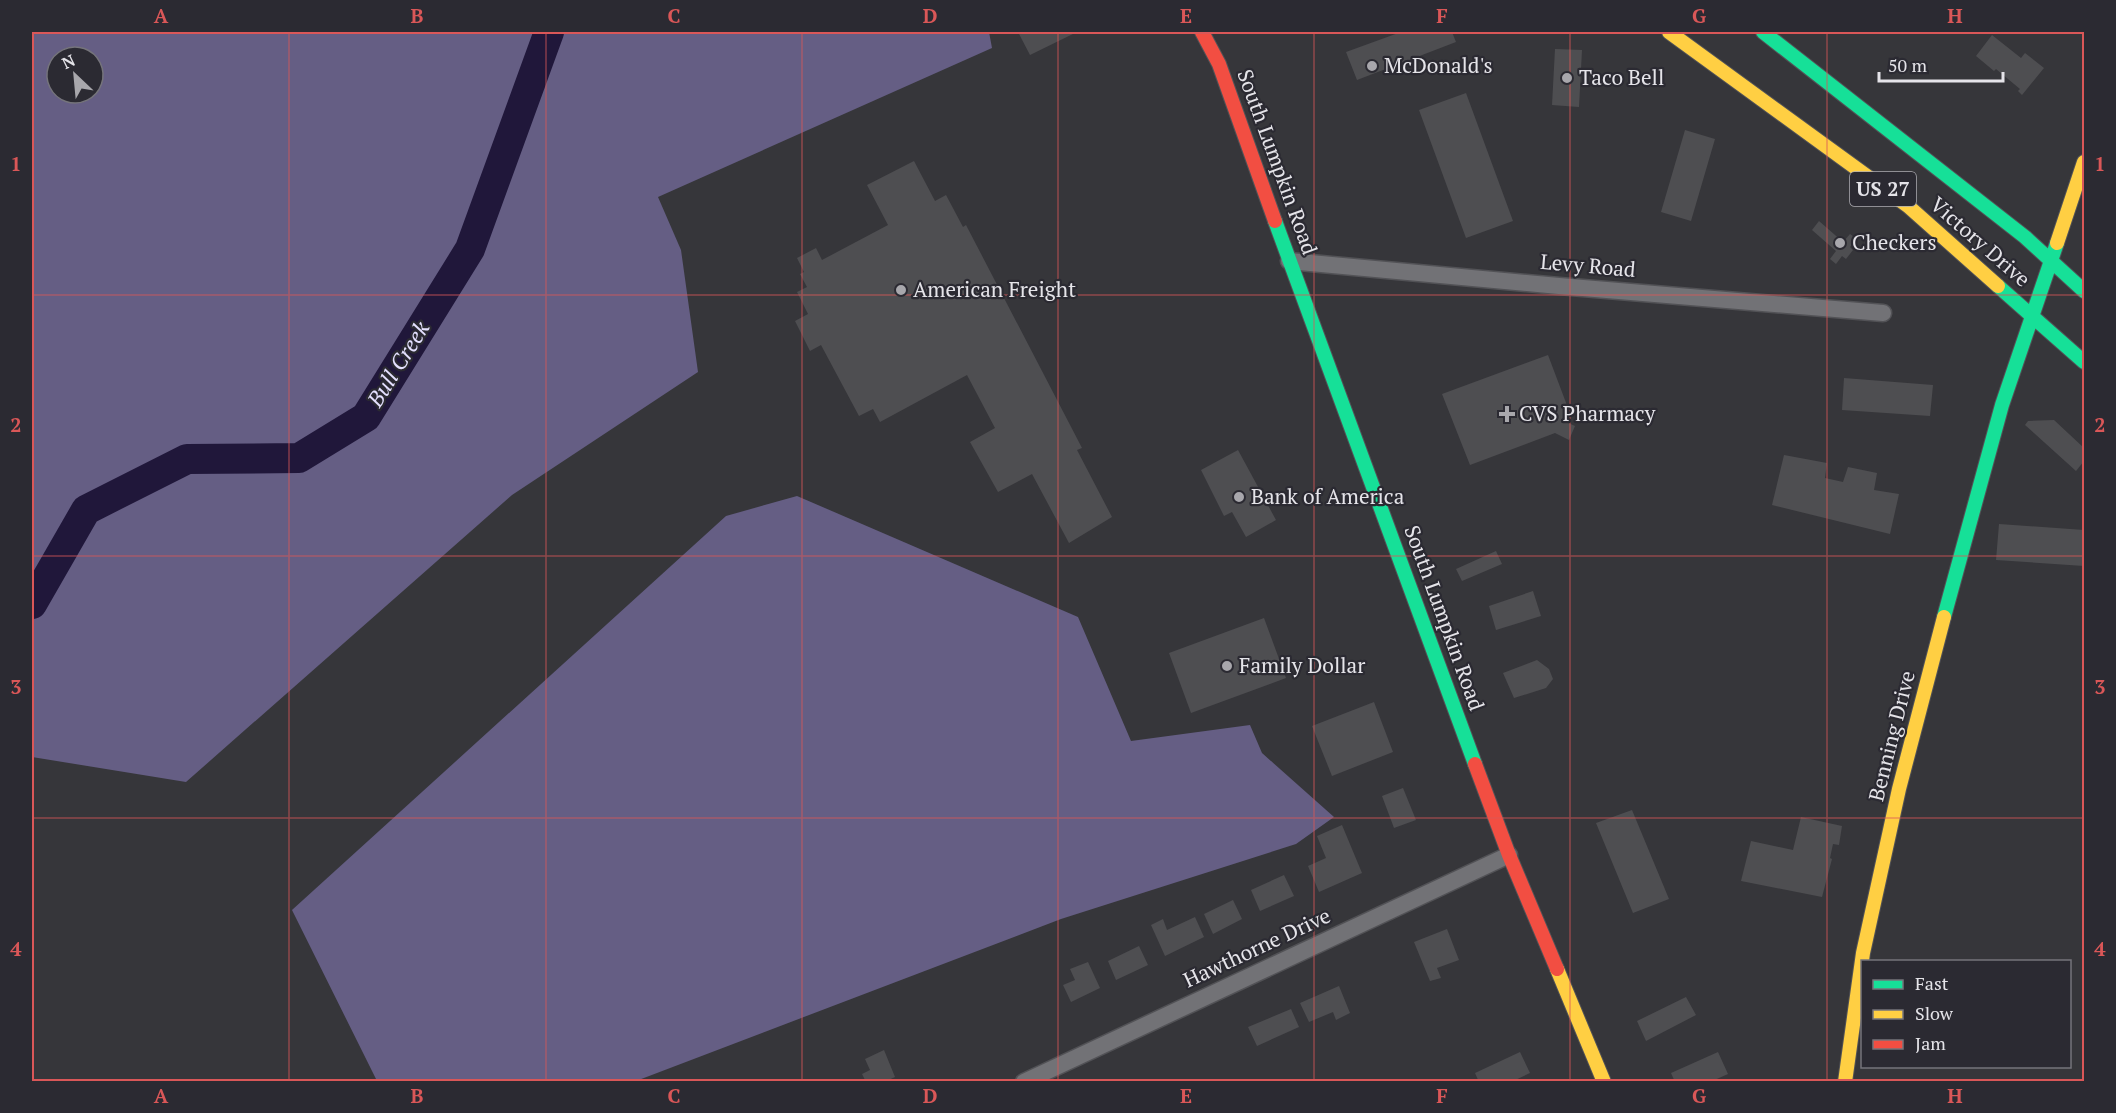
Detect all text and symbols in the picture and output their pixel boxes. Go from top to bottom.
text: A [154,2,169,29]
text: B [411,2,424,29]
text: C [667,2,681,29]
text: D [923,2,937,29]
text: E [1180,2,1192,29]
text: F [1436,2,1448,29]
text: G [1692,2,1706,29]
text: H [1947,2,1963,29]
north arrow [45,45,105,105]
scale bar [1879,45,2004,83]
text: N [58,49,79,74]
place label: McDonald's [1384,51,1493,79]
text: 50 m [1888,53,1928,77]
marker: McDonald's [1365,59,1379,73]
place label: Taco Bell [1579,63,1664,91]
street label: South Lumpkin Road [1231,65,1325,259]
marker: Taco Bell [1560,71,1574,85]
text: 1 [10,150,22,177]
text: 1 [2094,150,2106,177]
road number: US 27 [1850,172,1916,206]
street label: Victory Drive [1925,190,2037,293]
place label: Checkers [1852,228,1937,256]
marker: Checkers [1833,236,1847,250]
street label: Levy Road [1539,247,1637,283]
place label: American Freight [913,275,1076,303]
marker: American Freight [894,283,908,297]
water label: Bull Creek [359,315,435,413]
place label: CVS Pharmacy [1519,399,1656,427]
marker: CVS Pharmacy [1500,407,1514,421]
text: 2 [10,411,22,438]
text: 2 [2094,411,2106,438]
place label: Bank of America [1251,482,1405,510]
marker: Bank of America [1232,490,1246,504]
street label: South Lumpkin Road [1398,521,1492,715]
place label: Family Dollar [1239,651,1365,679]
marker: Family Dollar [1220,659,1234,673]
street label: Benning Drive [1861,668,1921,804]
text: 3 [10,673,22,700]
text: 3 [2094,673,2106,700]
street label: Hawthorne Drive [1179,901,1335,993]
text: 4 [10,935,22,962]
text: 4 [2094,935,2106,962]
legend [1861,960,2071,1068]
text: Fast [1915,971,1949,995]
text: Slow [1915,1001,1954,1025]
text: Jam [1915,1031,1946,1055]
text: A [154,1082,169,1109]
text: B [411,1082,424,1109]
text: C [667,1082,681,1109]
text: D [923,1082,937,1109]
text: E [1180,1082,1192,1109]
text: F [1436,1082,1448,1109]
text: G [1692,1082,1706,1109]
text: H [1947,1082,1963,1109]

